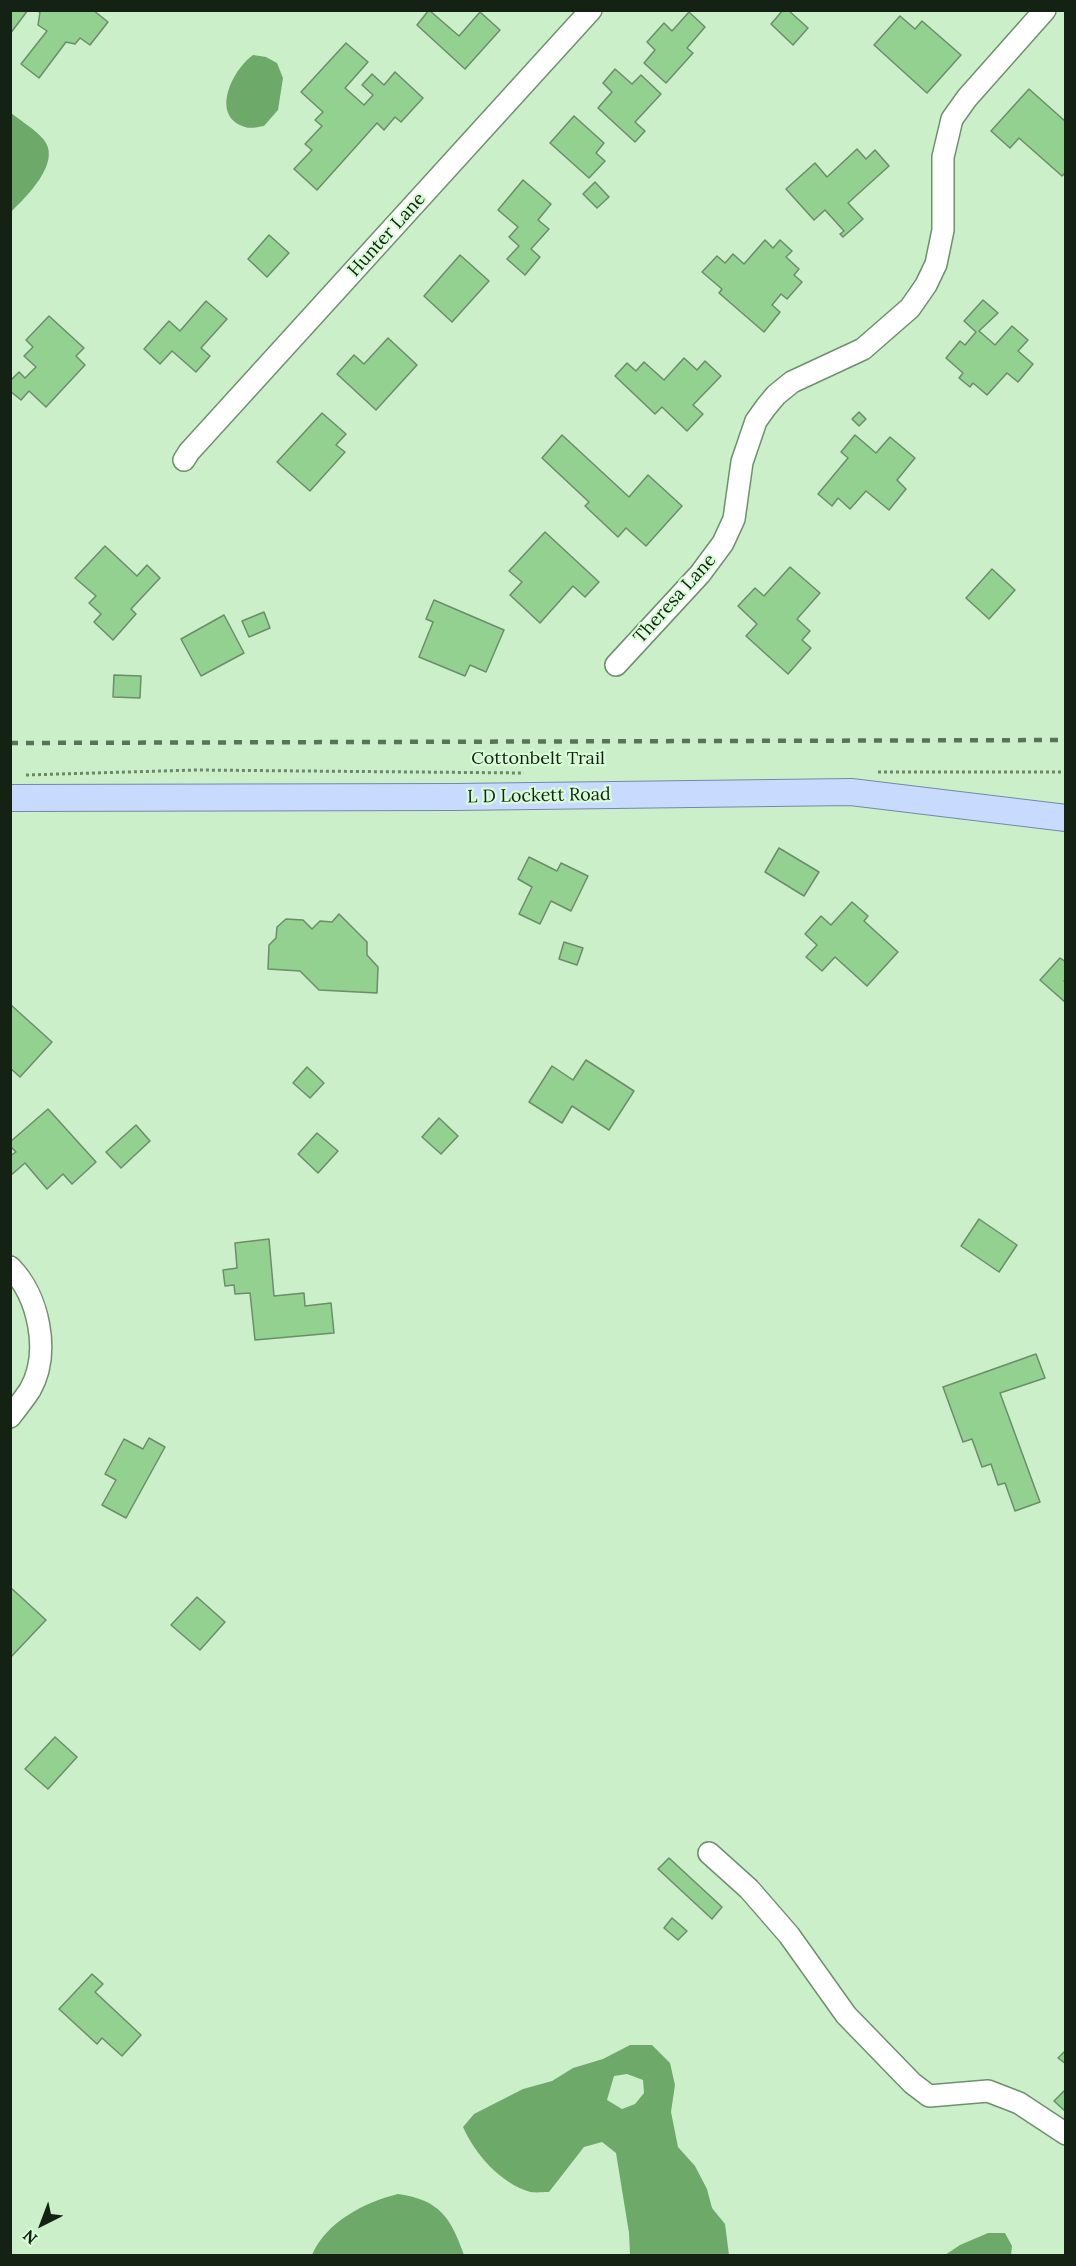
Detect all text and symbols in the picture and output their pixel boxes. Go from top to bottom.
street label: Hunter Lane [344,189,430,281]
street label: Theresa Lane [629,550,721,648]
street label: Cottonbelt Trail [471,748,605,770]
street label: L D Lockett Road [467,784,611,808]
north arrow [12,2194,72,2254]
text: N [19,2226,41,2249]

